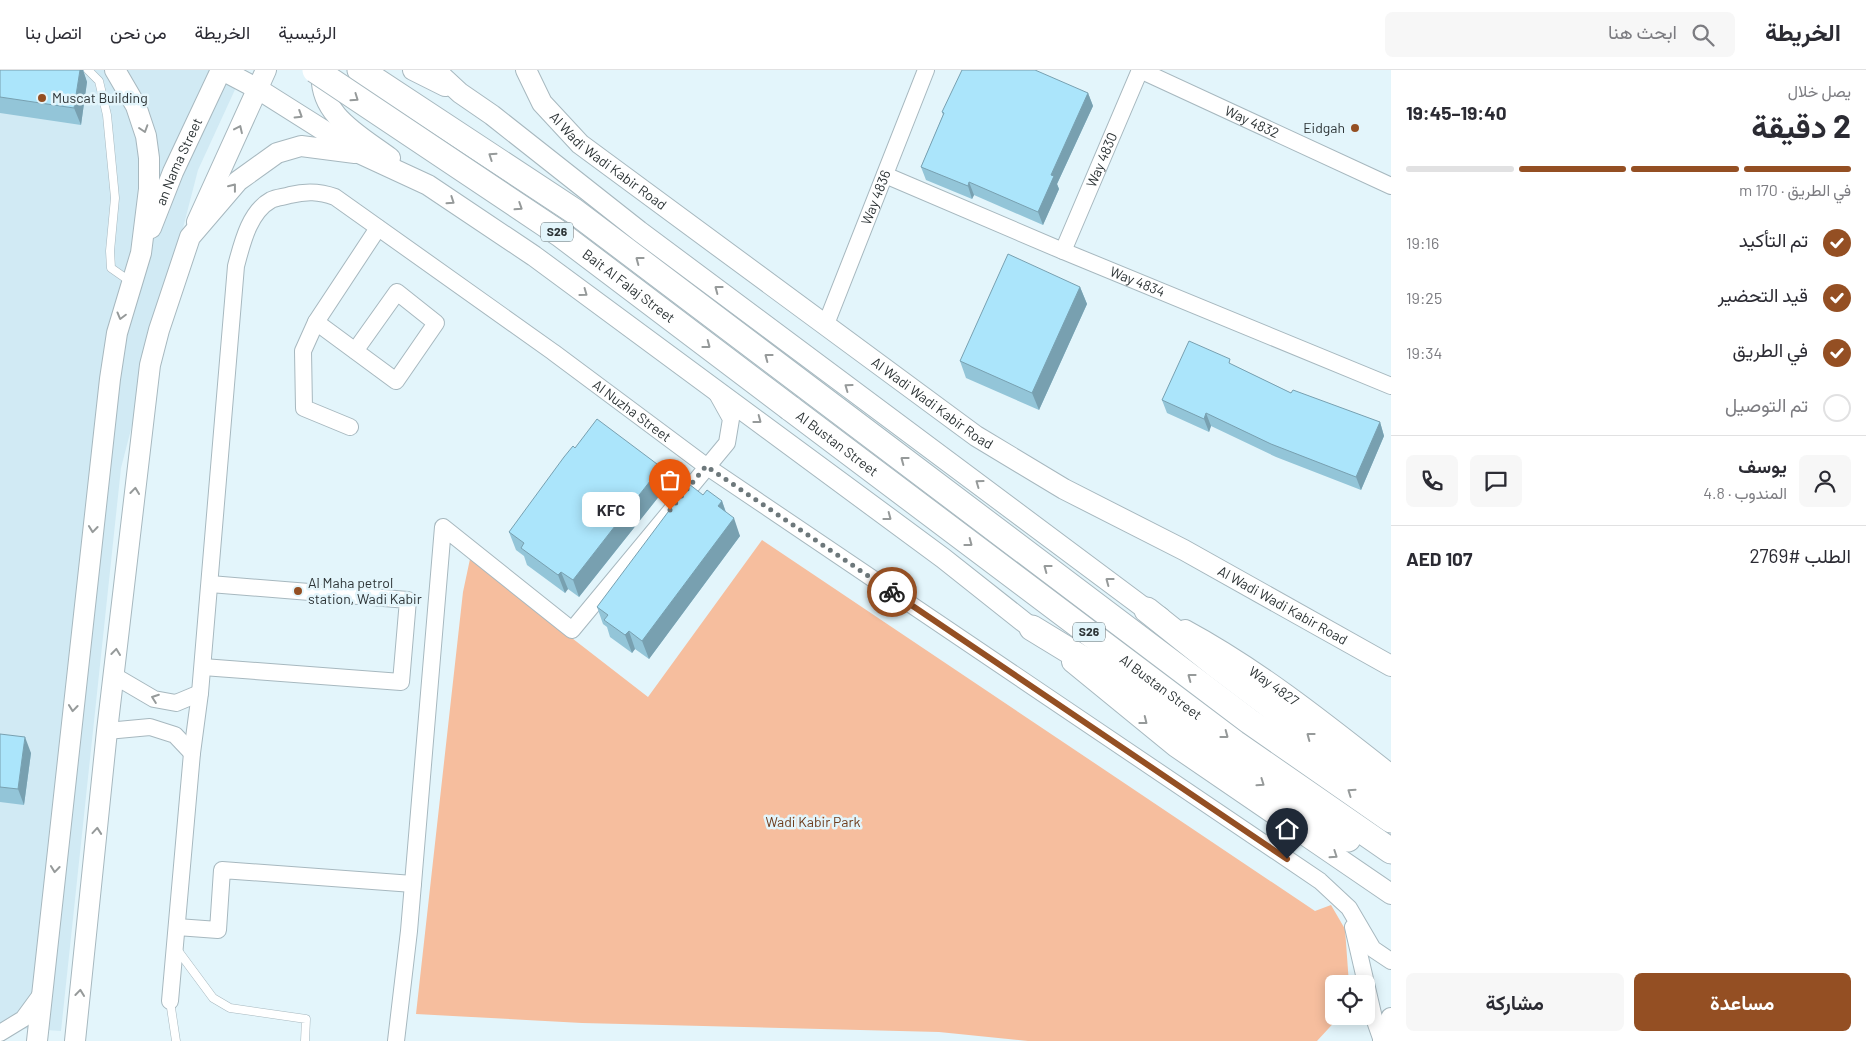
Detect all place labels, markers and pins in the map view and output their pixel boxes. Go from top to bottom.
place label: Muscat Building [52,89,148,106]
marker: Muscat Building [36,92,48,104]
place label: Eidgah [1303,119,1345,136]
marker: Eidgah [1349,122,1361,134]
pin [649,459,691,510]
callout: KFC [582,492,640,528]
place label: Al Maha petrol station, Wadi Kabir [308,574,422,607]
marker: Al Maha petrol station, Wadi Kabir [292,585,304,597]
pin [1266,808,1308,859]

